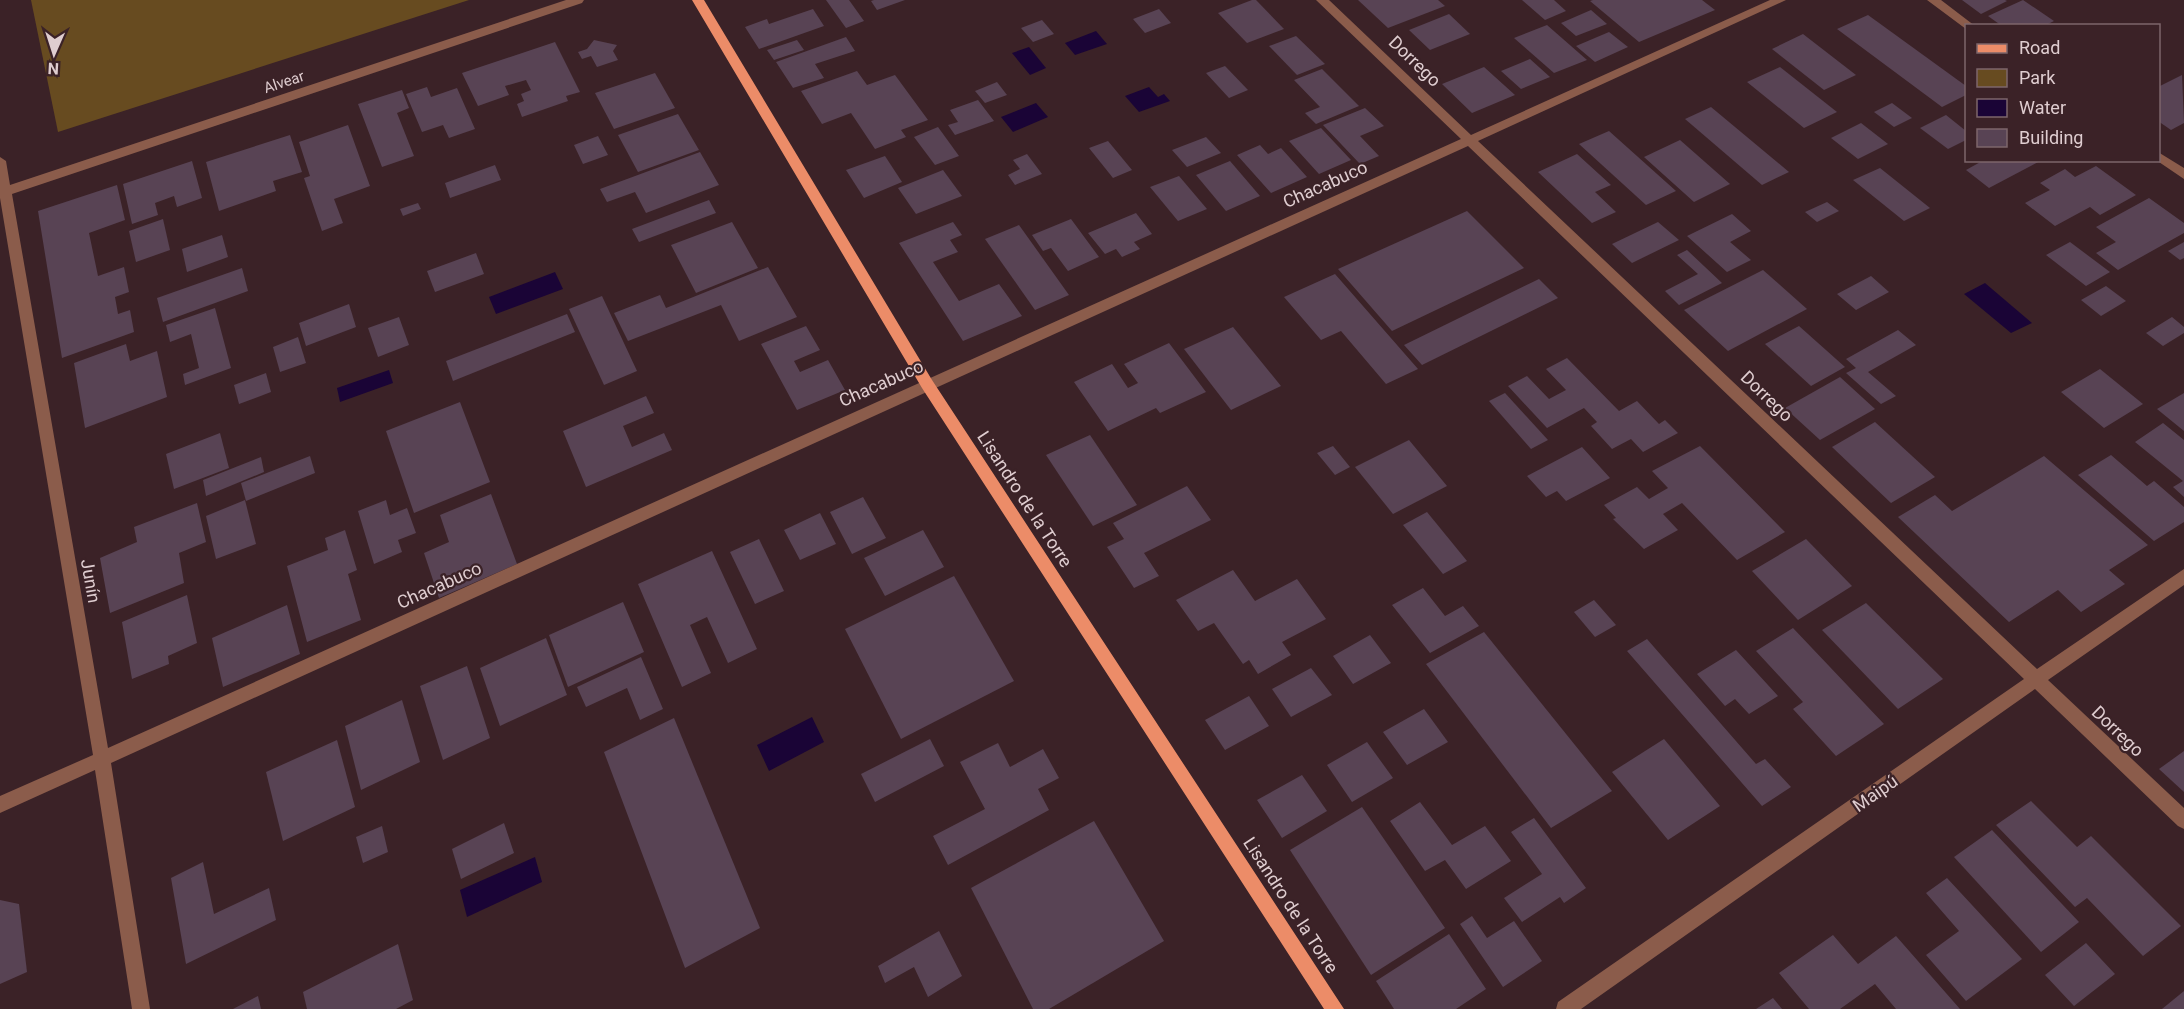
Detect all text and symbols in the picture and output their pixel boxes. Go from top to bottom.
north arrow [24,24,84,84]
legend [1965,24,2160,162]
street label: Dorrego [1385,31,1445,91]
text: Road [2019,37,2060,58]
text: N [47,59,59,78]
street label: Alvear [261,67,307,97]
text: Park [2019,67,2056,88]
text: Water [2019,97,2066,118]
text: Building [2019,127,2083,148]
street label: Chacabuco [1279,156,1371,212]
street label: Chacabuco [835,355,927,411]
street label: Dorrego [1737,366,1797,426]
street label: Lisandro de la Torre [973,427,1077,571]
street label: Junín [77,557,105,605]
street label: Chacabuco [393,557,485,613]
street label: Dorrego [2088,701,2148,761]
street label: Maipú [1849,770,1901,816]
street label: Lisandro de la Torre [1239,833,1343,977]

